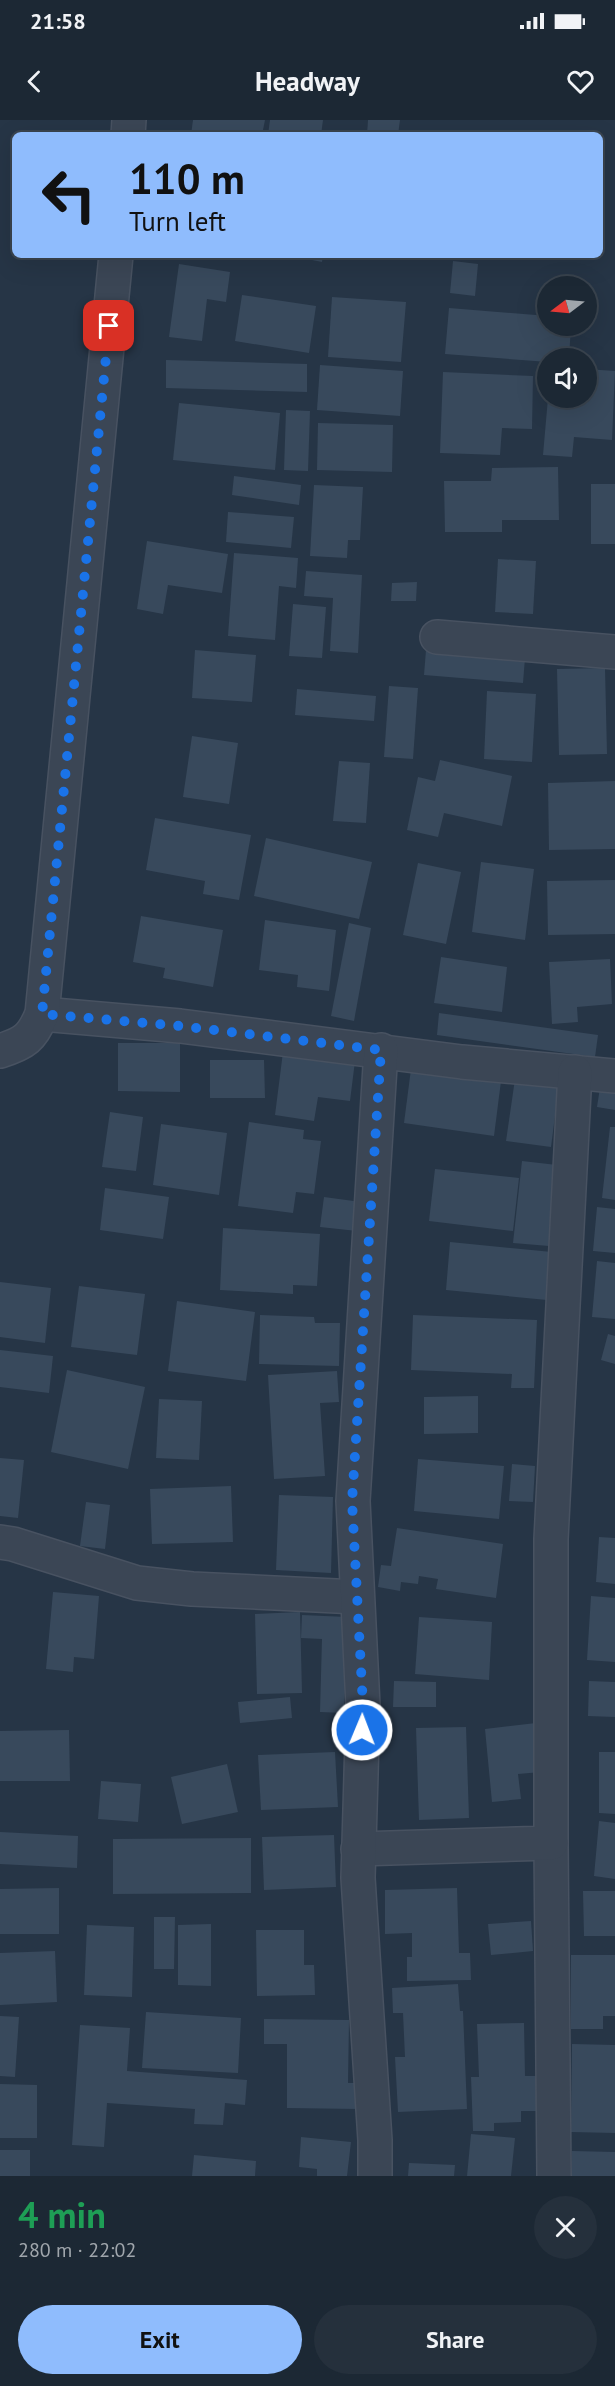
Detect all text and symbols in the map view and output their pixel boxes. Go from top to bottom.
text: 21:58 [30,7,86,35]
text: Headway [255,64,360,98]
icon: back [18,65,51,98]
icon: heart [564,65,597,98]
text: 110 m [129,151,245,206]
icon: left [30,156,108,234]
text: Turn left [129,204,226,238]
north arrow [537,276,597,336]
map controls [537,276,597,408]
pin [83,300,134,351]
icon: arrive [92,309,125,342]
button: sound [537,348,597,408]
position arrow [330,1698,394,1762]
text: 4 min [18,2191,106,2238]
button: close [534,2196,597,2259]
text: 280 m · 22:02 [18,2237,136,2263]
button: Exit [18,2305,302,2374]
button: Share [314,2305,597,2374]

